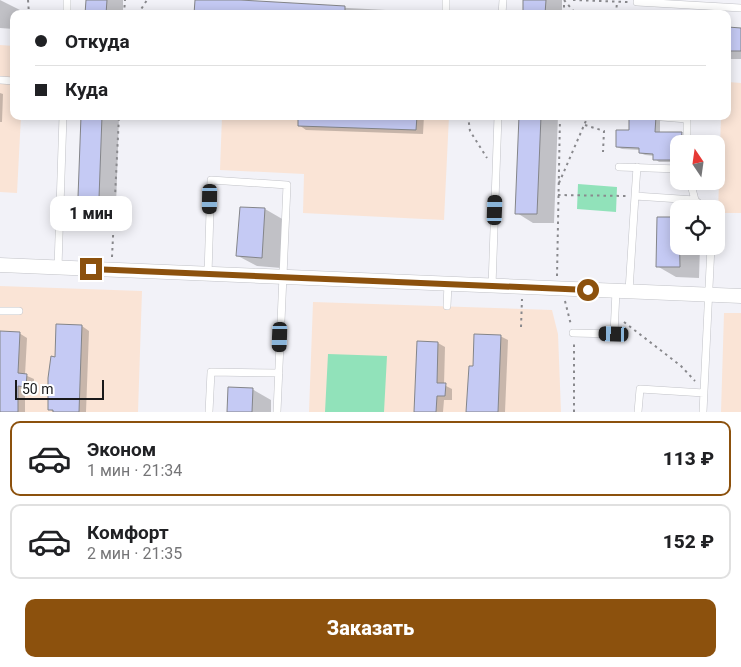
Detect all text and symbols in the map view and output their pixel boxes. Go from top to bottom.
text: Откуда [65,30,130,53]
text: Куда [65,78,108,101]
north arrow [670,135,725,190]
map controls [670,135,725,255]
car [202,184,217,214]
car [486,195,503,225]
callout: 1 мин [50,196,132,232]
button: locate [670,200,725,255]
text: 1 мин [69,204,113,223]
route end [80,258,102,280]
route start [577,279,599,301]
car [271,322,288,352]
car [598,326,629,342]
scale bar [15,377,104,400]
text: 50 m [22,381,54,397]
icon: car [27,436,72,481]
text: Эконом [87,438,156,461]
text: 113 ₽ [663,447,714,470]
text: 1 мин · 21:34 [87,461,182,480]
icon: car [27,519,72,564]
text: Комфорт [87,521,169,544]
text: 152 ₽ [663,530,714,553]
text: 2 мин · 21:35 [87,544,182,563]
button: Заказать [25,599,716,657]

